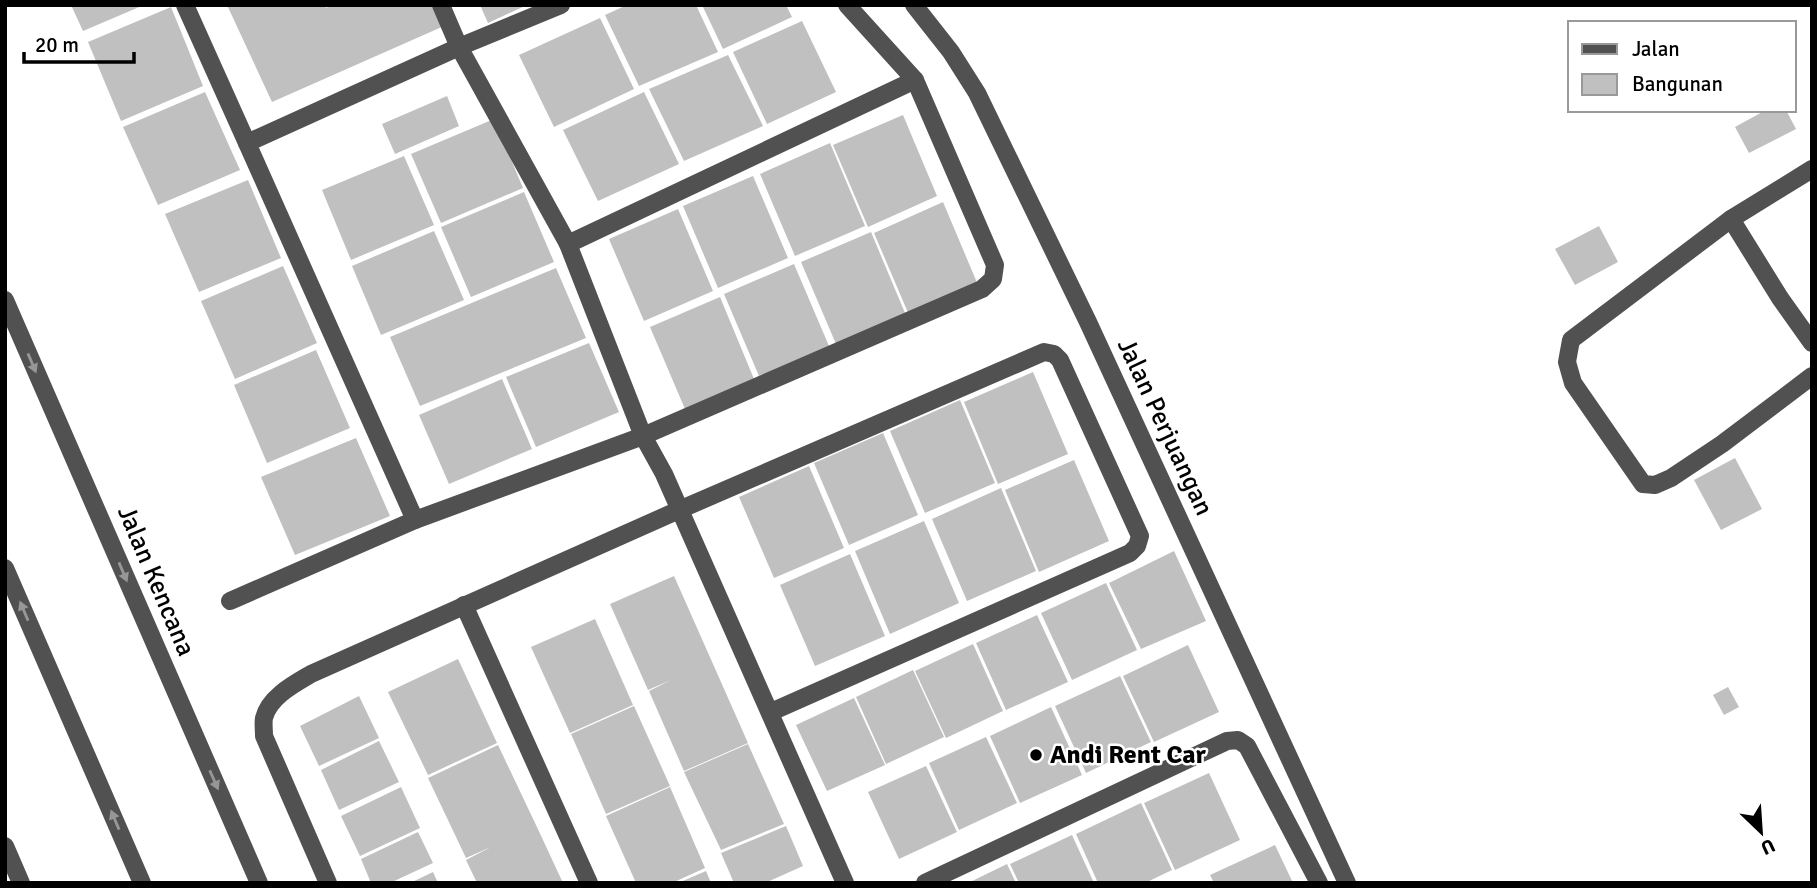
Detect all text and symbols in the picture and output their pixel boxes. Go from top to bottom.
scale bar [24,21,135,65]
legend [1568,21,1796,112]
text: 20 m [35,32,79,58]
text: Jalan [1632,36,1680,62]
text: Bangunan [1632,71,1723,97]
street label: Jalan Perjuangan [1110,333,1220,521]
one-way arrow [27,353,38,374]
street label: Jalan Kencana [110,501,202,661]
one-way arrow [118,561,129,582]
one-way arrow [18,601,29,622]
place label: Andi Rent Car [1050,739,1207,771]
marker: Andi Rent Car [1028,747,1044,763]
one-way arrow [208,770,220,790]
north arrow [1726,797,1796,867]
one-way arrow [109,809,120,830]
text: U [1757,833,1779,860]

